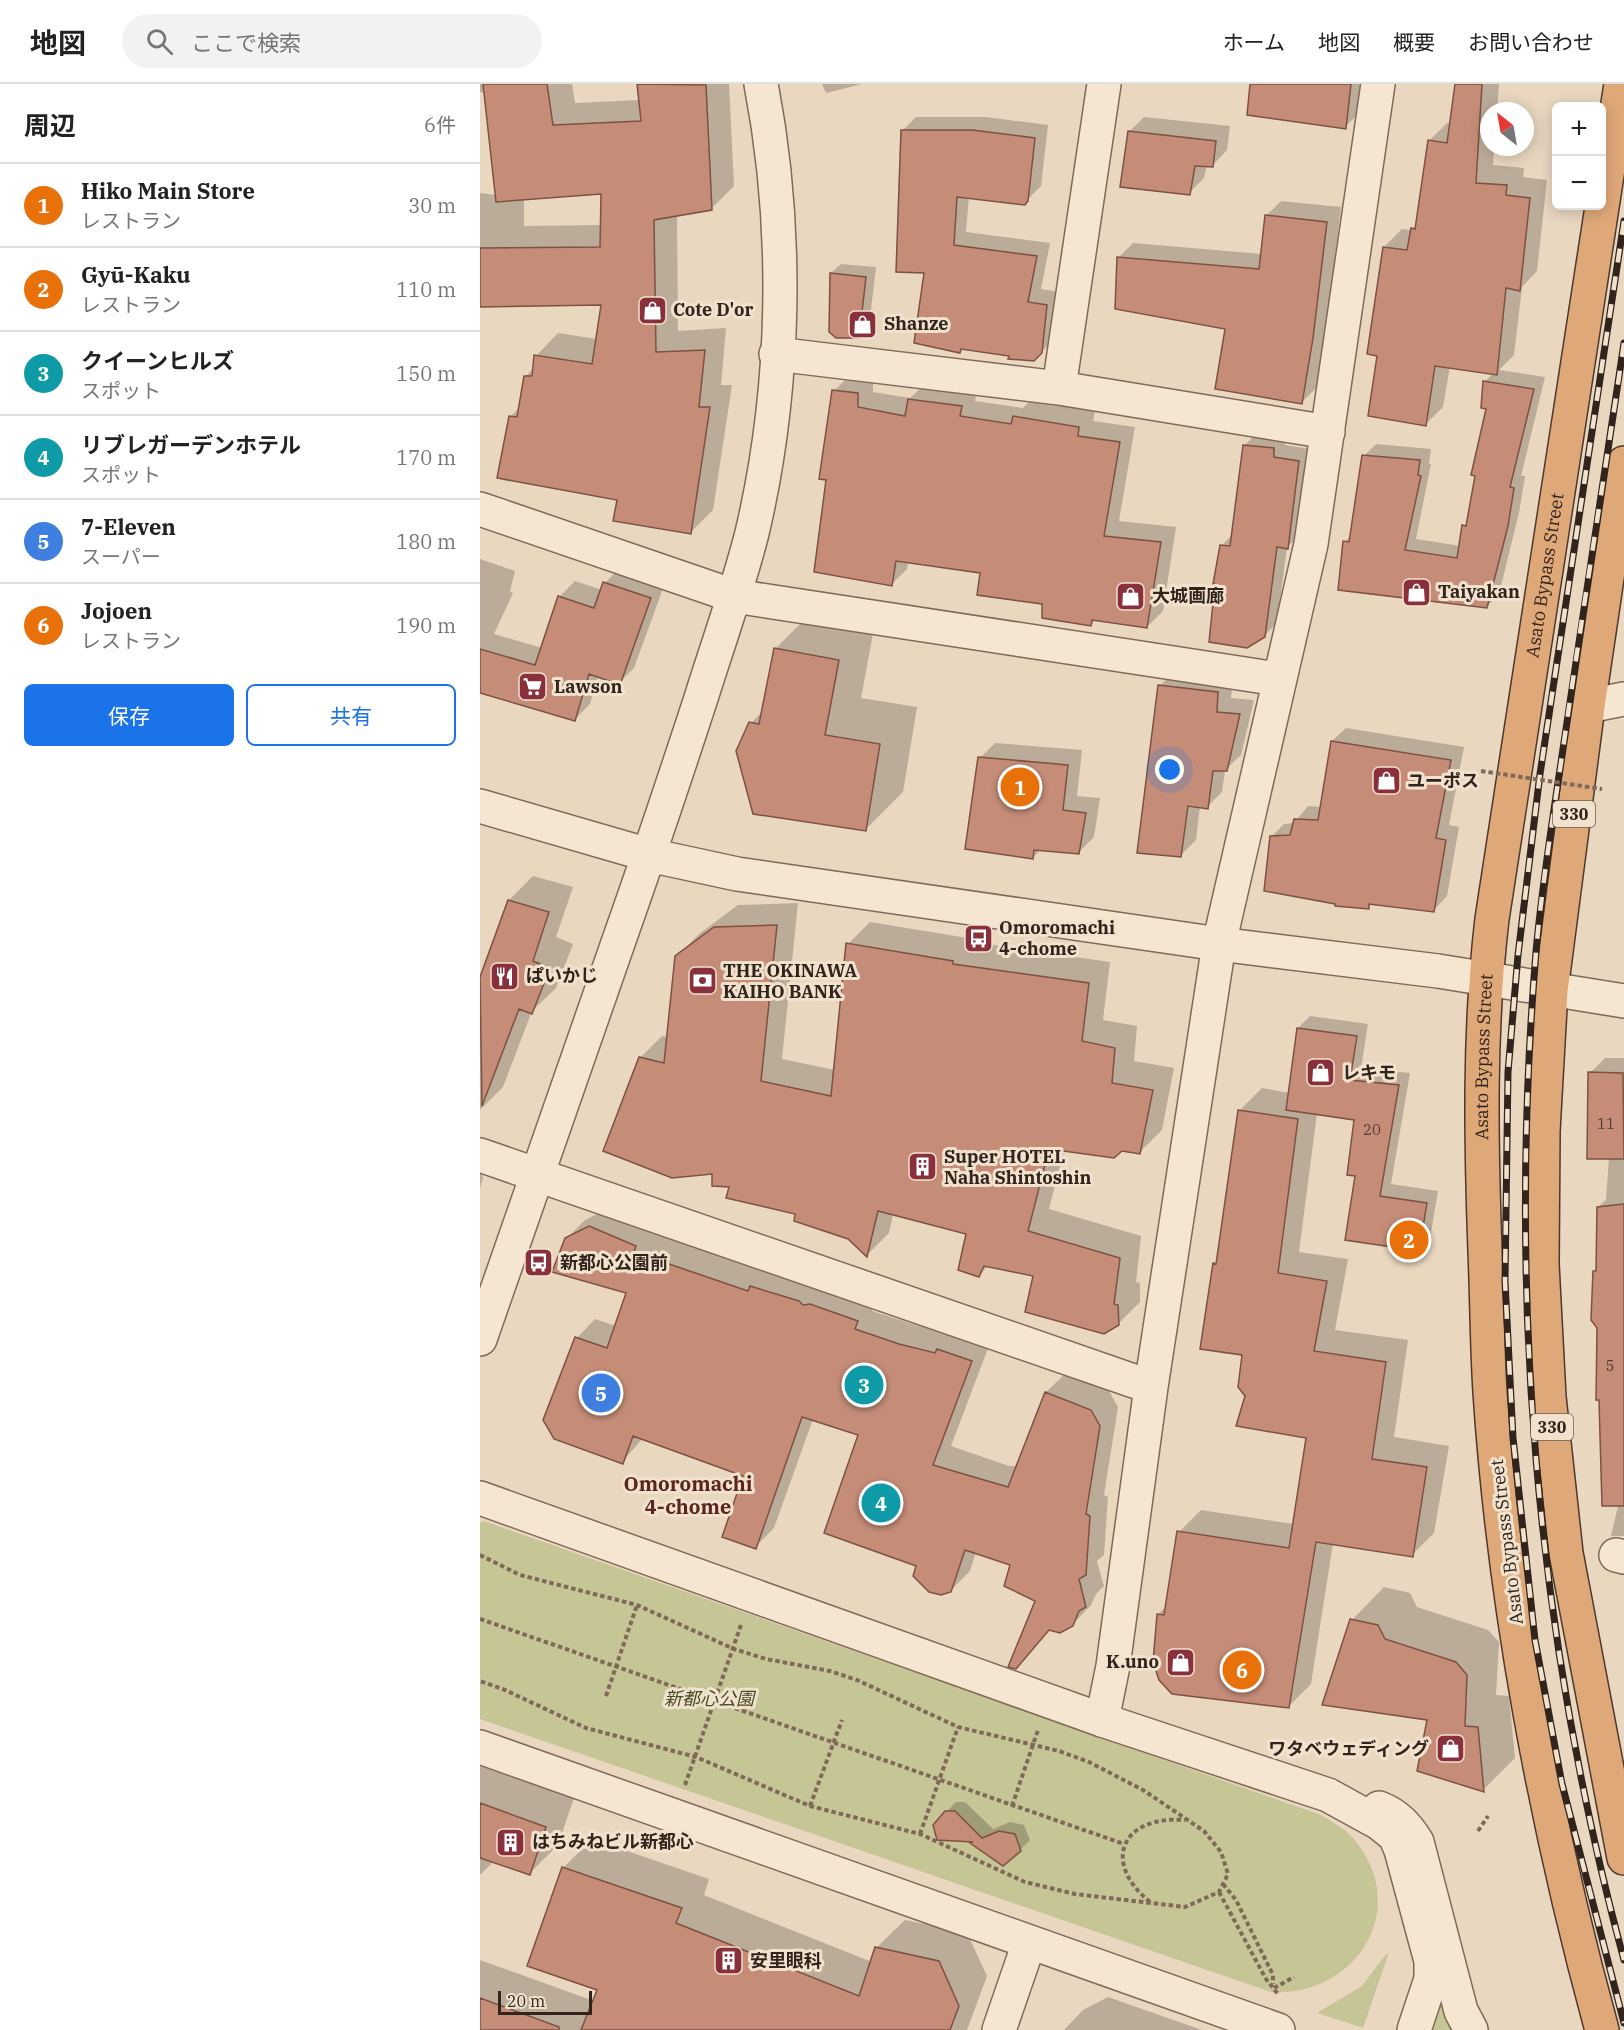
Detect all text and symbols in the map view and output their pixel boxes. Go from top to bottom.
search box [122,14,542,68]
text: 地図 [30,24,86,61]
icon: search [143,25,176,58]
text: ここで検索 [191,28,301,57]
text: ホーム [1223,28,1285,56]
text: 地図 [1318,28,1360,56]
text: 概要 [1393,28,1435,56]
text: お問い合わせ [1468,28,1594,56]
north arrow [1480,102,1534,156]
map controls [1552,102,1606,210]
button: + [1552,102,1606,156]
text: 周辺 [24,108,76,142]
text: 6件 [424,111,456,138]
button: − [1552,156,1606,210]
text: Hiko Main Store [81,176,255,205]
text: 1 [38,192,50,219]
text: 30 m [408,192,456,219]
text: レストラン [81,207,181,234]
text: Gyū-Kaku [81,260,191,289]
text: 2 [38,276,50,303]
text: 110 m [396,276,456,303]
text: レストラン [81,291,181,318]
shop icon: Cote D'or [636,294,668,326]
place label: Cote D'or [673,298,753,321]
shop icon: Shanze [847,308,879,340]
place label: Shanze [884,312,948,335]
text: クイーンヒルズ [81,346,234,375]
text: 3 [38,360,50,387]
text: 150 m [396,360,456,387]
text: スポット [81,377,161,404]
text: リブレガーデンホテル [81,430,301,459]
text: 4 [38,444,50,471]
text: 170 m [396,444,456,471]
text: スポット [81,461,161,488]
street label: Asato Bypass Street [1521,491,1569,659]
text: 7-Eleven [81,512,176,541]
text: 5 [38,528,50,555]
text: 180 m [396,528,456,555]
text: スーパー [81,543,161,570]
shop icon: Taiyakan [1401,576,1433,608]
shop icon: 大城画廊 [1115,580,1147,612]
place label: Taiyakan [1438,580,1520,603]
place label: 大城画廊 [1152,584,1224,607]
text: Jojoen [81,596,152,625]
text: 6 [38,612,50,639]
text: 190 m [396,612,456,639]
text: レストラン [81,627,181,654]
supermarket icon: Lawson [517,671,549,703]
place label: Lawson [554,675,622,698]
button: 保存 [24,684,234,746]
button: 共有 [246,684,456,746]
your location [1155,755,1184,784]
pin: 1 [1000,764,1040,810]
shop icon: ユーポス [1370,765,1402,797]
place label: ユーポス [1407,769,1479,792]
road number: 330 [1553,801,1595,827]
place label: Omoromachi 4-chome [999,916,1115,960]
bus stop icon: Omoromachi 4-chome [962,922,994,954]
place label: THE OKINAWA KAIHO BANK [723,959,857,1003]
restaurant icon: ぱいかじ [489,960,521,992]
place label: ぱいかじ [526,964,598,987]
bank icon: THE OKINAWA KAIHO BANK [686,965,718,997]
street label: Asato Bypass Street [1470,973,1498,1140]
shop icon: レキモ [1305,1057,1337,1089]
place label: レキモ [1342,1061,1396,1084]
house number: 11 [1597,1114,1615,1133]
house number: 20 [1363,1120,1381,1139]
place label: Super HOTEL Naha Shintoshin [944,1145,1092,1189]
building icon: Super HOTEL Naha Shintoshin [907,1151,939,1183]
pin: 2 [1390,1218,1428,1262]
bus stop icon: 新都心公園前 [523,1247,555,1279]
place label: 新都心公園前 [560,1251,668,1274]
house number: 5 [1605,1356,1615,1375]
pin: 3 [844,1362,884,1408]
pin: 5 [582,1370,620,1416]
road number: 330 [1531,1414,1573,1440]
street label: Asato Bypass Street [1485,1458,1528,1626]
district label: Omoromachi 4-chome [623,1470,753,1520]
pin: 4 [862,1480,900,1526]
shop icon: K.uno [1164,1646,1196,1678]
pin: 6 [1222,1648,1262,1692]
place label: K.uno [1106,1650,1159,1673]
park label: 新都心公園 [664,1687,757,1710]
shop icon: ワタベウェディング [1434,1733,1466,1765]
place label: ワタベウェディング [1268,1737,1429,1760]
building icon: はちみねビル新都心 [495,1826,527,1858]
place label: はちみねビル新都心 [532,1830,694,1853]
building icon: 安里眼科 [713,1945,745,1977]
place label: 安里眼科 [750,1949,822,1972]
scale bar [498,1988,592,2016]
text: 20 m [507,1991,545,2011]

